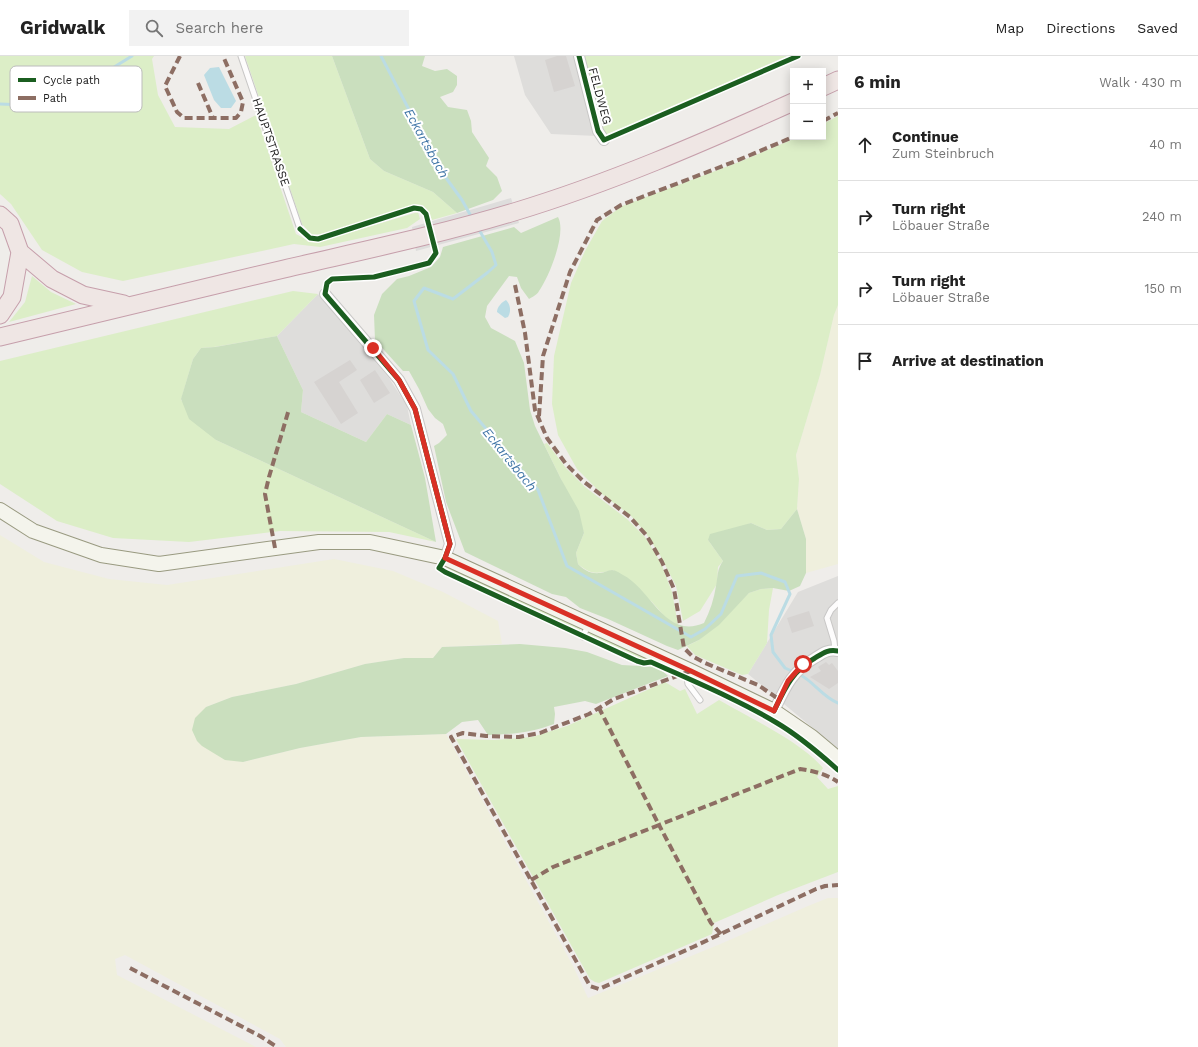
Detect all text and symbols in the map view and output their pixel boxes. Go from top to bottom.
search box [129,10,409,46]
text: Gridwalk [20,16,105,39]
icon: search [143,17,165,39]
text: Search here [175,19,263,37]
text: Map [996,20,1024,36]
text: Directions [1046,20,1115,36]
text: Saved [1137,20,1178,36]
legend [10,66,142,112]
street label: FELDWEG [586,66,614,126]
map controls [790,68,826,140]
button: + [790,68,826,104]
text: 6 min [854,72,901,92]
text: Cycle path [43,74,100,87]
text: Walk · 430 m [1099,75,1182,90]
text: Path [43,92,67,105]
street label: HAUPTSTRASSE [249,96,293,188]
button: − [790,104,826,140]
water label: Eckartsbach [401,106,452,181]
text: Continue [892,128,959,146]
icon: ahead [854,134,876,156]
text: 40 m [1149,137,1182,152]
text: Zum Steinbruch [892,146,994,161]
text: Turn right [892,200,965,218]
icon: right [854,206,876,228]
text: 240 m [1142,209,1182,224]
text: Löbauer Straße [892,218,990,233]
text: Turn right [892,272,965,290]
icon: right [854,278,876,300]
text: 150 m [1144,281,1182,296]
text: Löbauer Straße [892,290,990,305]
route end [364,339,382,357]
icon: arrive [854,350,876,372]
text: Arrive at destination [892,352,1044,370]
water label: Eckartsbach [480,425,540,494]
route start [794,655,812,673]

